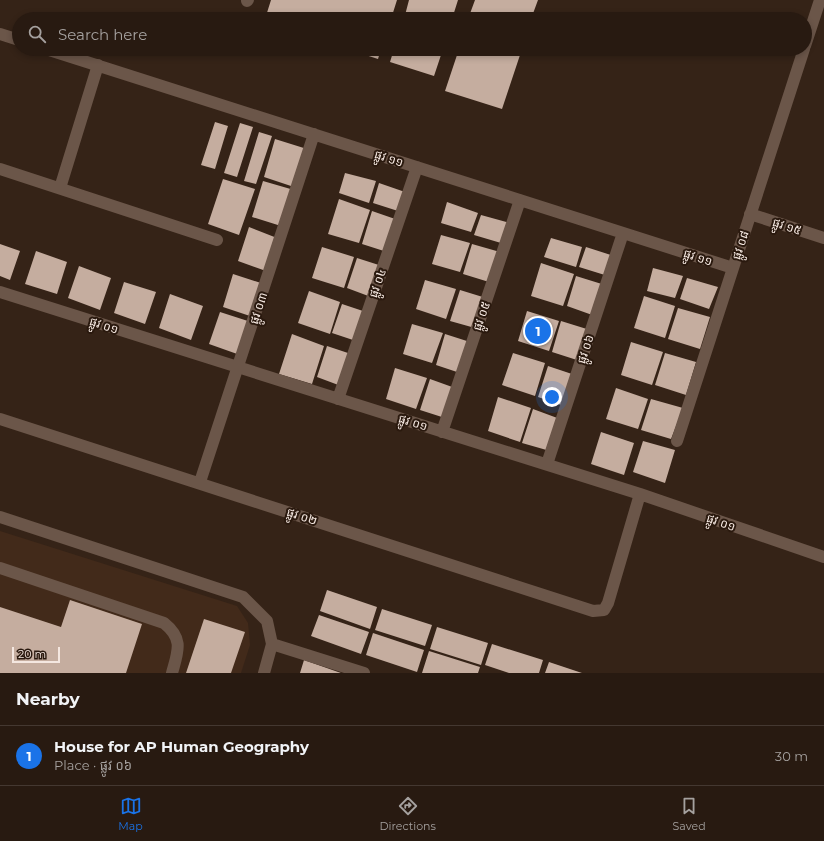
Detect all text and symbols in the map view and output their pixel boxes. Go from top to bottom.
search box [12,12,812,56]
icon: search [26,23,48,45]
text: Search here [58,25,147,44]
street label: ផ្លូវ ១១ [371,146,406,173]
street label: ផ្លូវ ១៥ [769,214,804,241]
street label: ផ្លូវ ០៨ [728,228,755,263]
street label: ផ្លូវ ១១ [680,245,715,272]
street label: ផ្លូវ ០៤ [365,266,392,301]
street label: ផ្លូវ ០៣ [246,290,274,327]
street label: ផ្លូវ ០៥ [469,299,496,334]
street label: ផ្លូវ ០១ [86,313,121,340]
pin: 1 [525,316,551,346]
street label: ផ្លូវ ០៦ [573,332,600,367]
your location [542,387,562,407]
street label: ផ្លូវ ០១ [395,410,430,437]
street label: ផ្លូវ ០២ [284,504,319,531]
street label: ផ្លូវ ០១ [703,510,738,537]
scale bar [12,645,60,664]
text: 20 m [18,647,46,661]
text: Nearby [16,689,80,709]
text: House for AP Human Geography [54,737,309,756]
text: 1 [26,748,32,764]
text: 30 m [775,748,808,764]
text: Place · ផ្លូវ ០៦ [54,757,132,773]
tab: Map [118,795,143,833]
tab: Directions [380,795,436,833]
tab: Saved [673,795,706,833]

